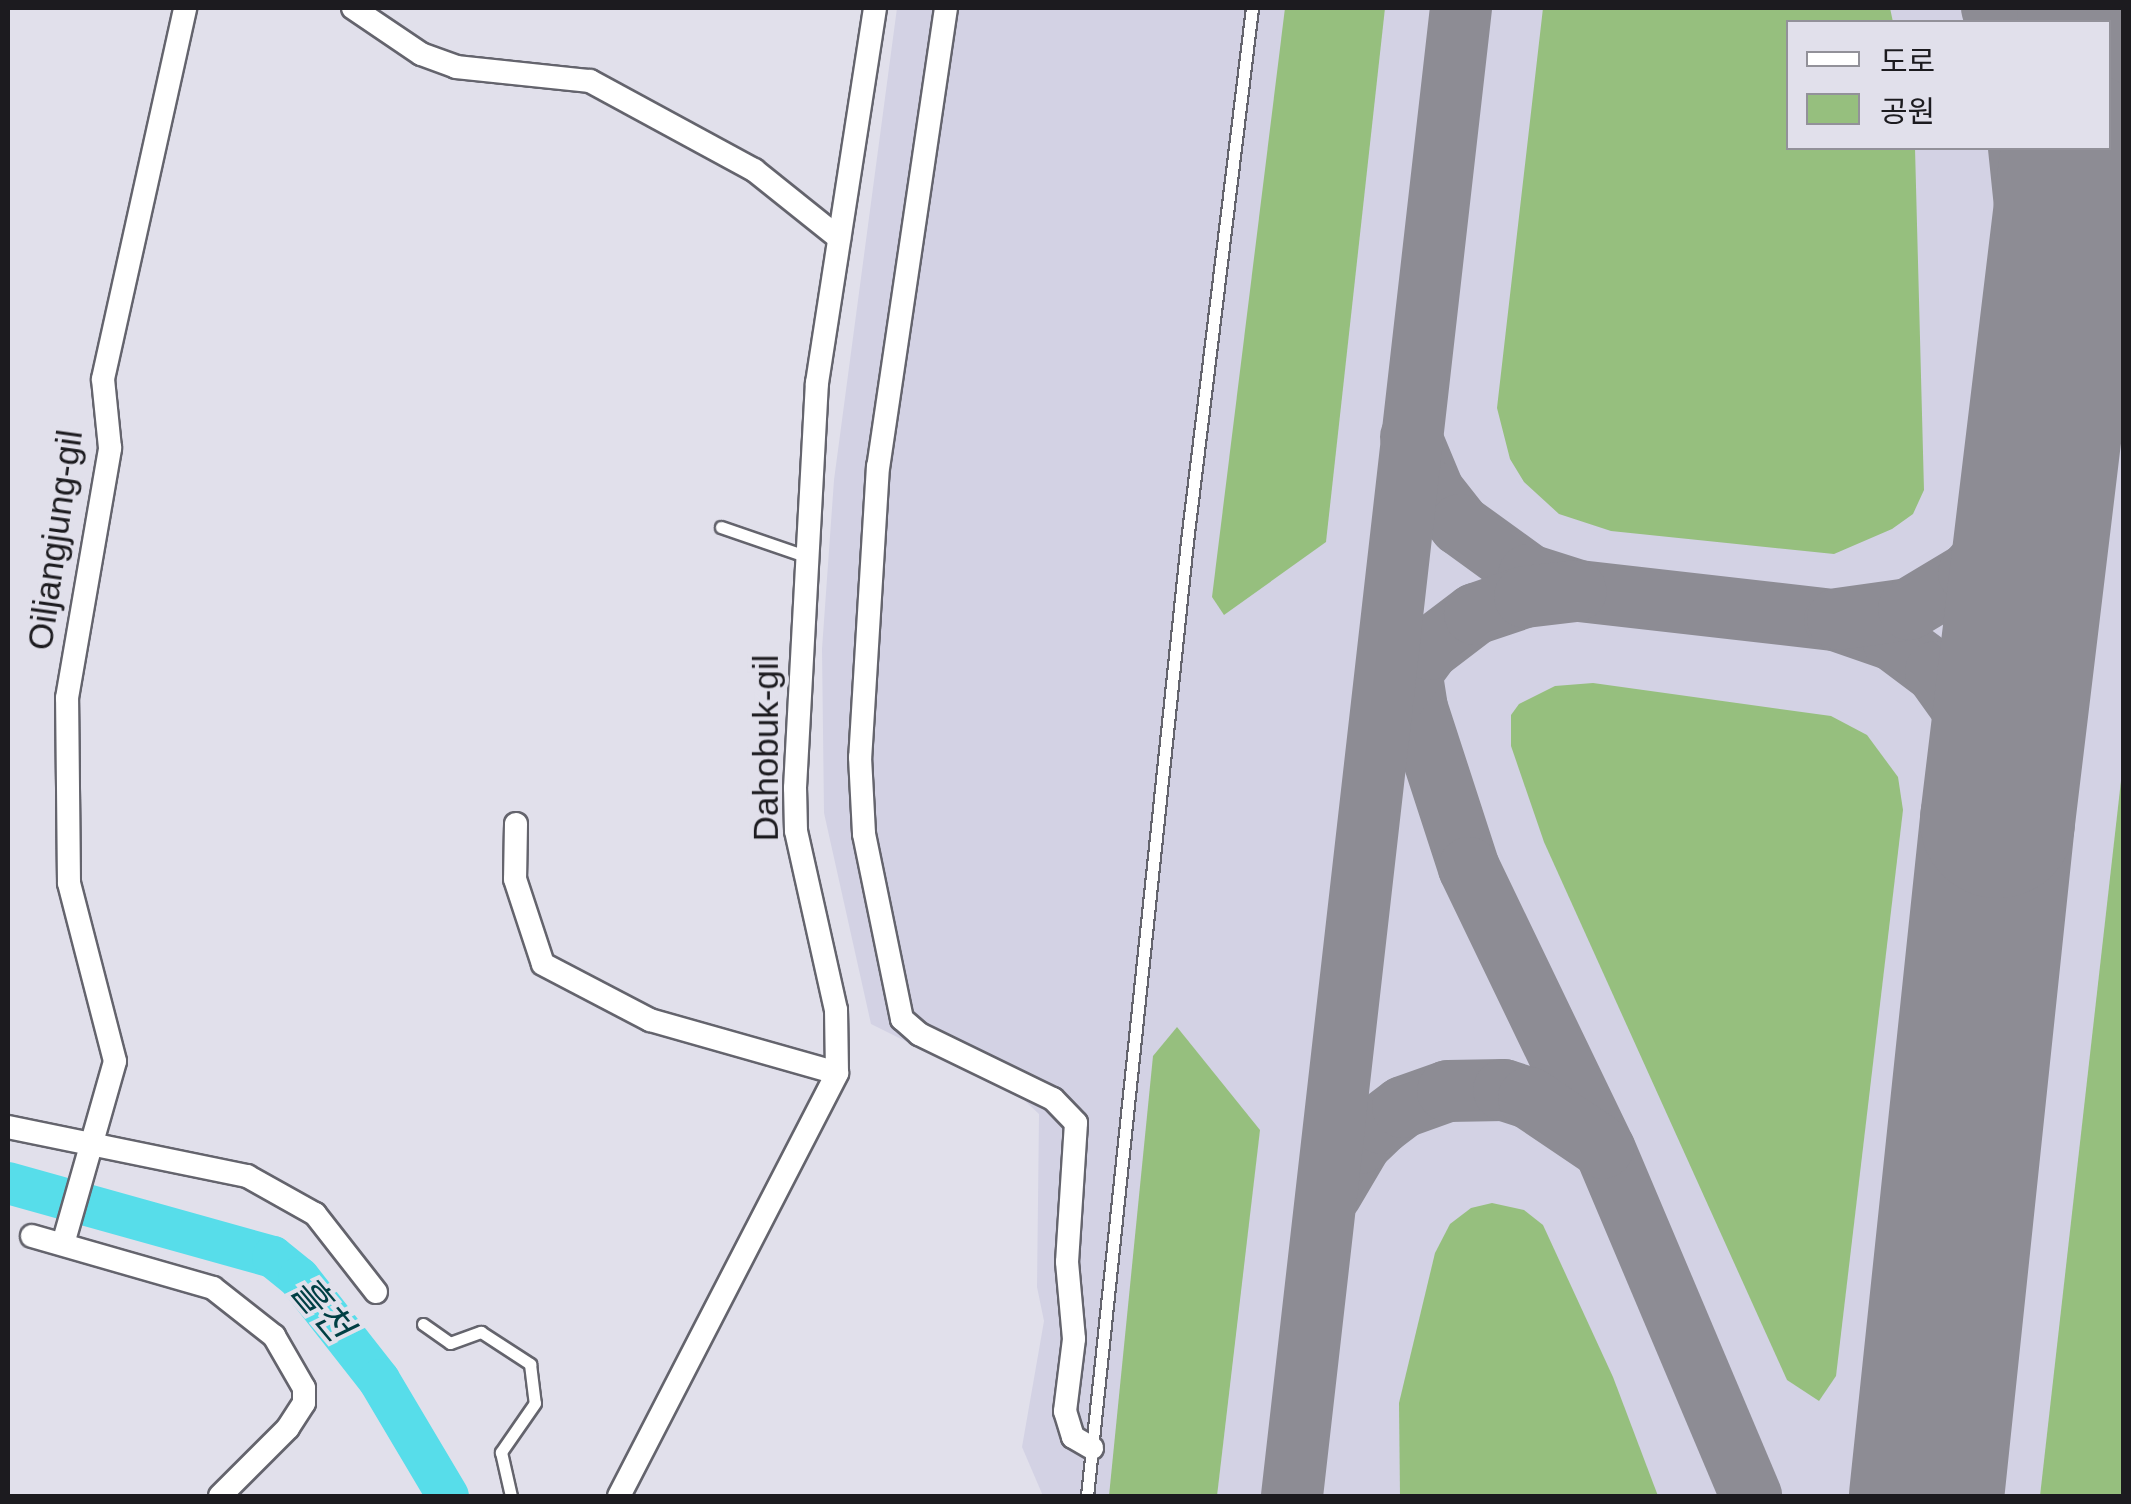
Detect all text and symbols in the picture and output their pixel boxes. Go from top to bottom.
legend [1786,20,2111,150]
text: 도로 [1880,45,1935,78]
text: 공원 [1880,95,1935,128]
street label: Oiljangjung-gil [19,427,91,653]
street label: Dahobuk-gil [745,655,787,841]
water label: 흘천 [281,1268,361,1350]

